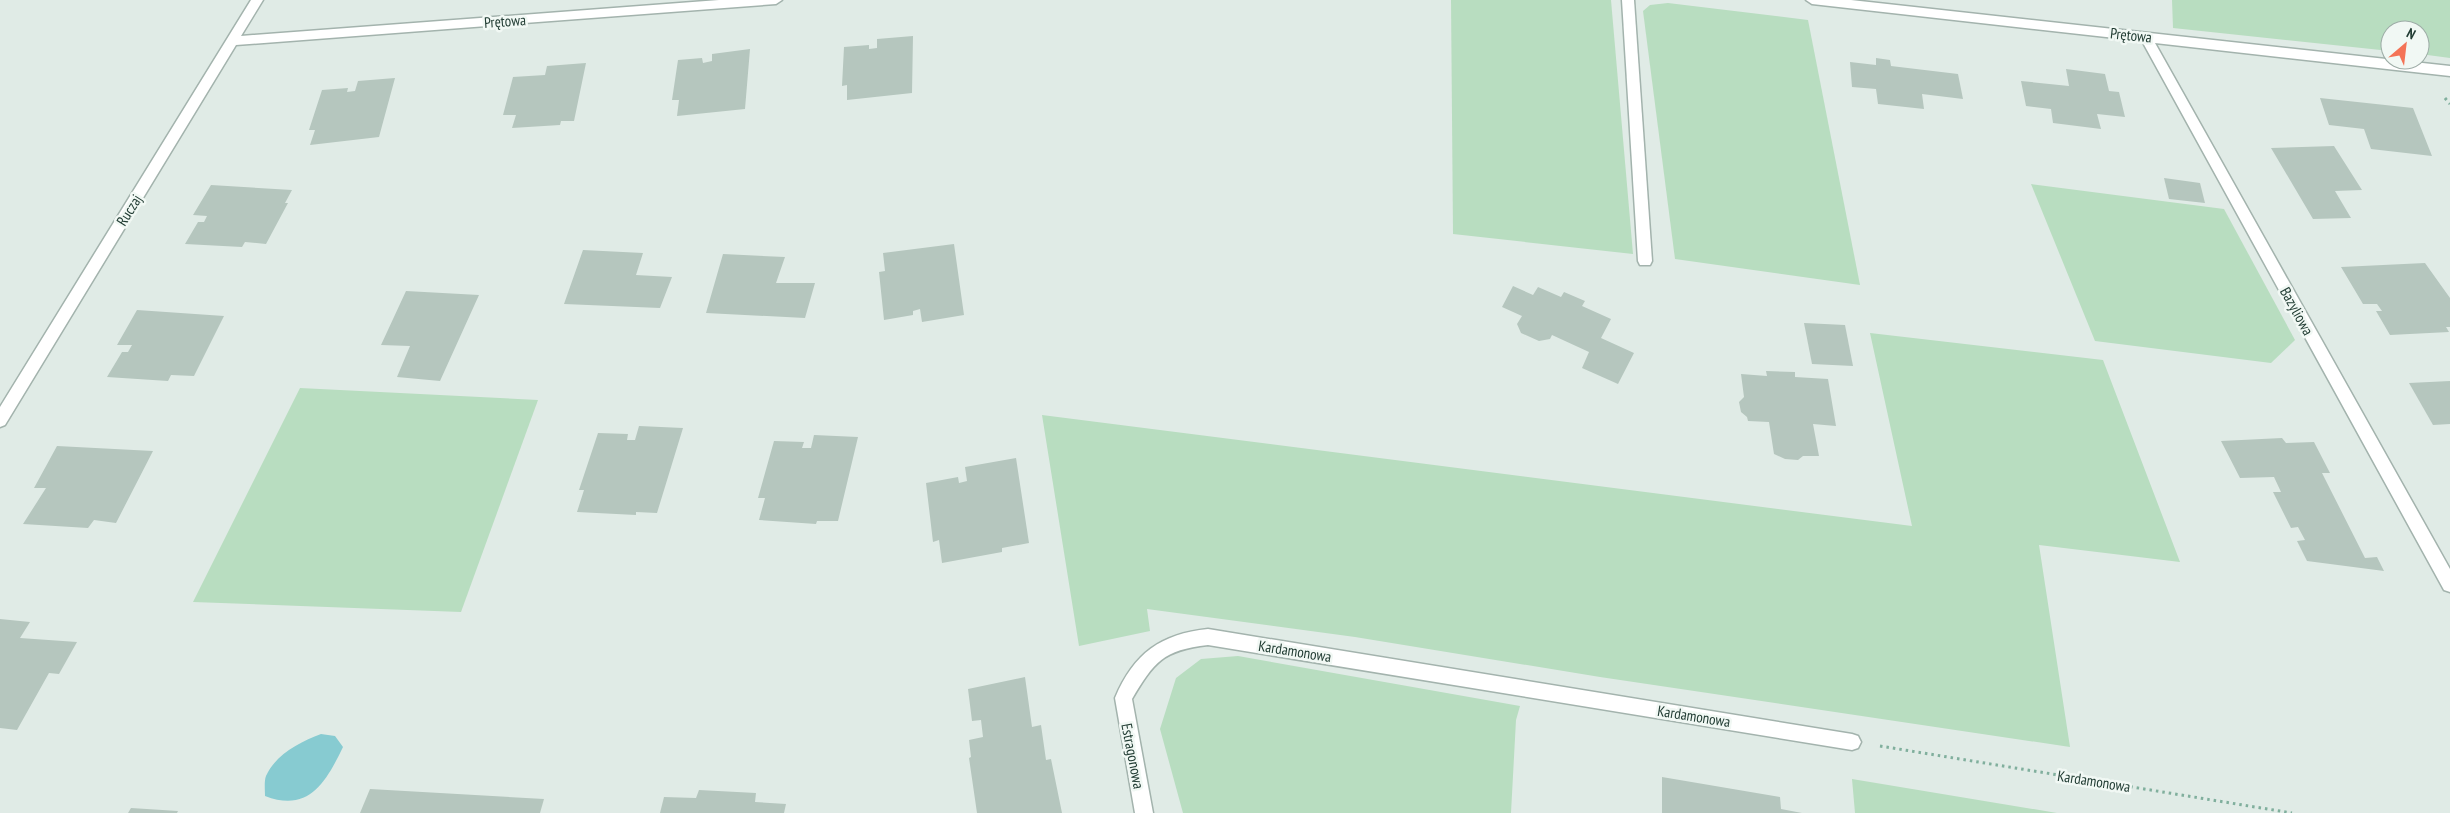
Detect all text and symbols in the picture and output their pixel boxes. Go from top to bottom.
street label: Prętowa [483,10,527,32]
north arrow [2380,20,2430,70]
street label: Prętowa [2109,23,2153,47]
text: N [2404,24,2419,43]
street label: Ruczaj [112,191,146,229]
street label: Bazyliowa [2276,284,2318,338]
street label: Kardamonowa [1257,636,1333,666]
street label: Kardamonowa [1656,701,1732,731]
street label: Estragonowa [1117,722,1149,790]
street label: Kardamonowa [2056,766,2132,796]

